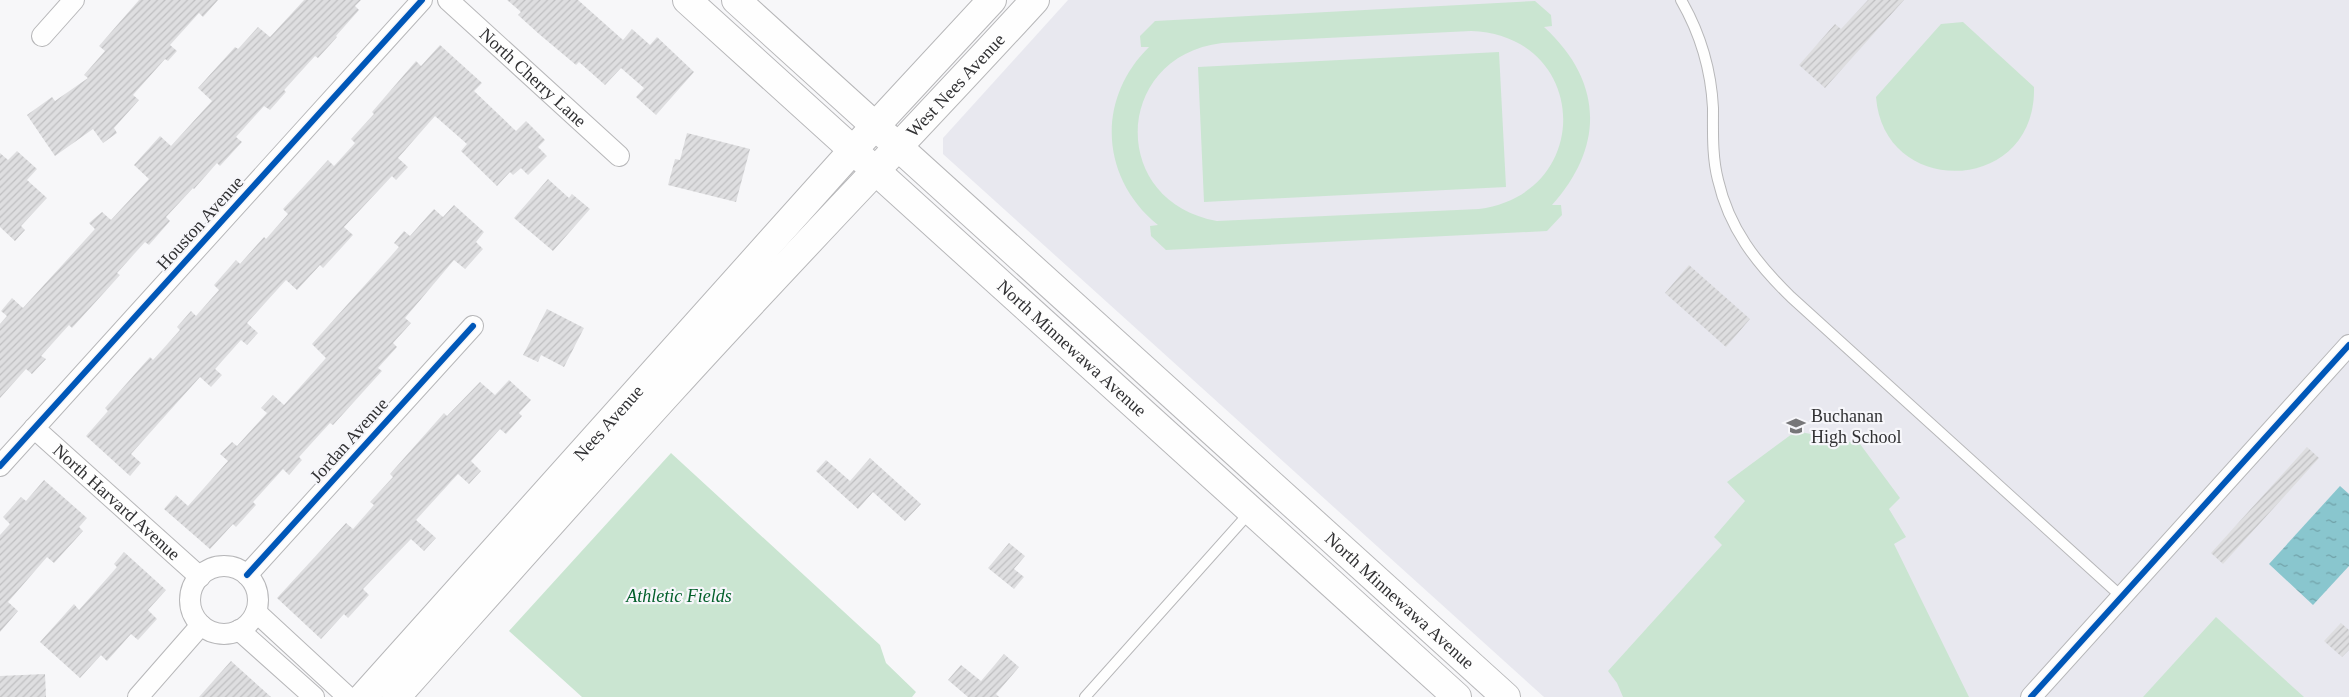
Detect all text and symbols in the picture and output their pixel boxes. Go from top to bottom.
street label: North Cherry Lane [476,24,590,131]
street label: West Nees Avenue [902,30,1009,141]
street label: Houston Avenue [153,172,247,274]
street label: North Minnewawa Avenue [993,276,1150,421]
street label: Nees Avenue [570,381,647,465]
street label: Jordan Avenue [306,394,392,486]
place label: Buchanan High School [1811,406,1902,447]
school or university icon: Buchanan High School [1785,415,1807,437]
street label: North Harvard Avenue [49,440,184,564]
street label: North Minnewawa Avenue [1321,528,1478,673]
park label: Athletic Fields [625,586,732,606]

